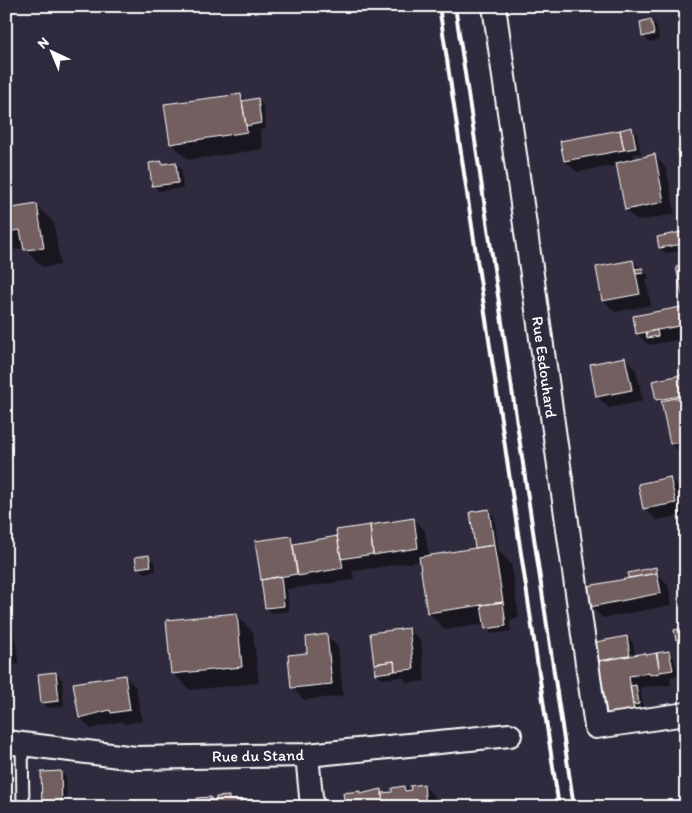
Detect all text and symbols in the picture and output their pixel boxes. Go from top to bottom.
north arrow [28,28,78,78]
text: N [34,34,53,52]
street label: Rue Esdouhard [528,315,561,420]
street label: Rue du Stand [212,745,304,766]

